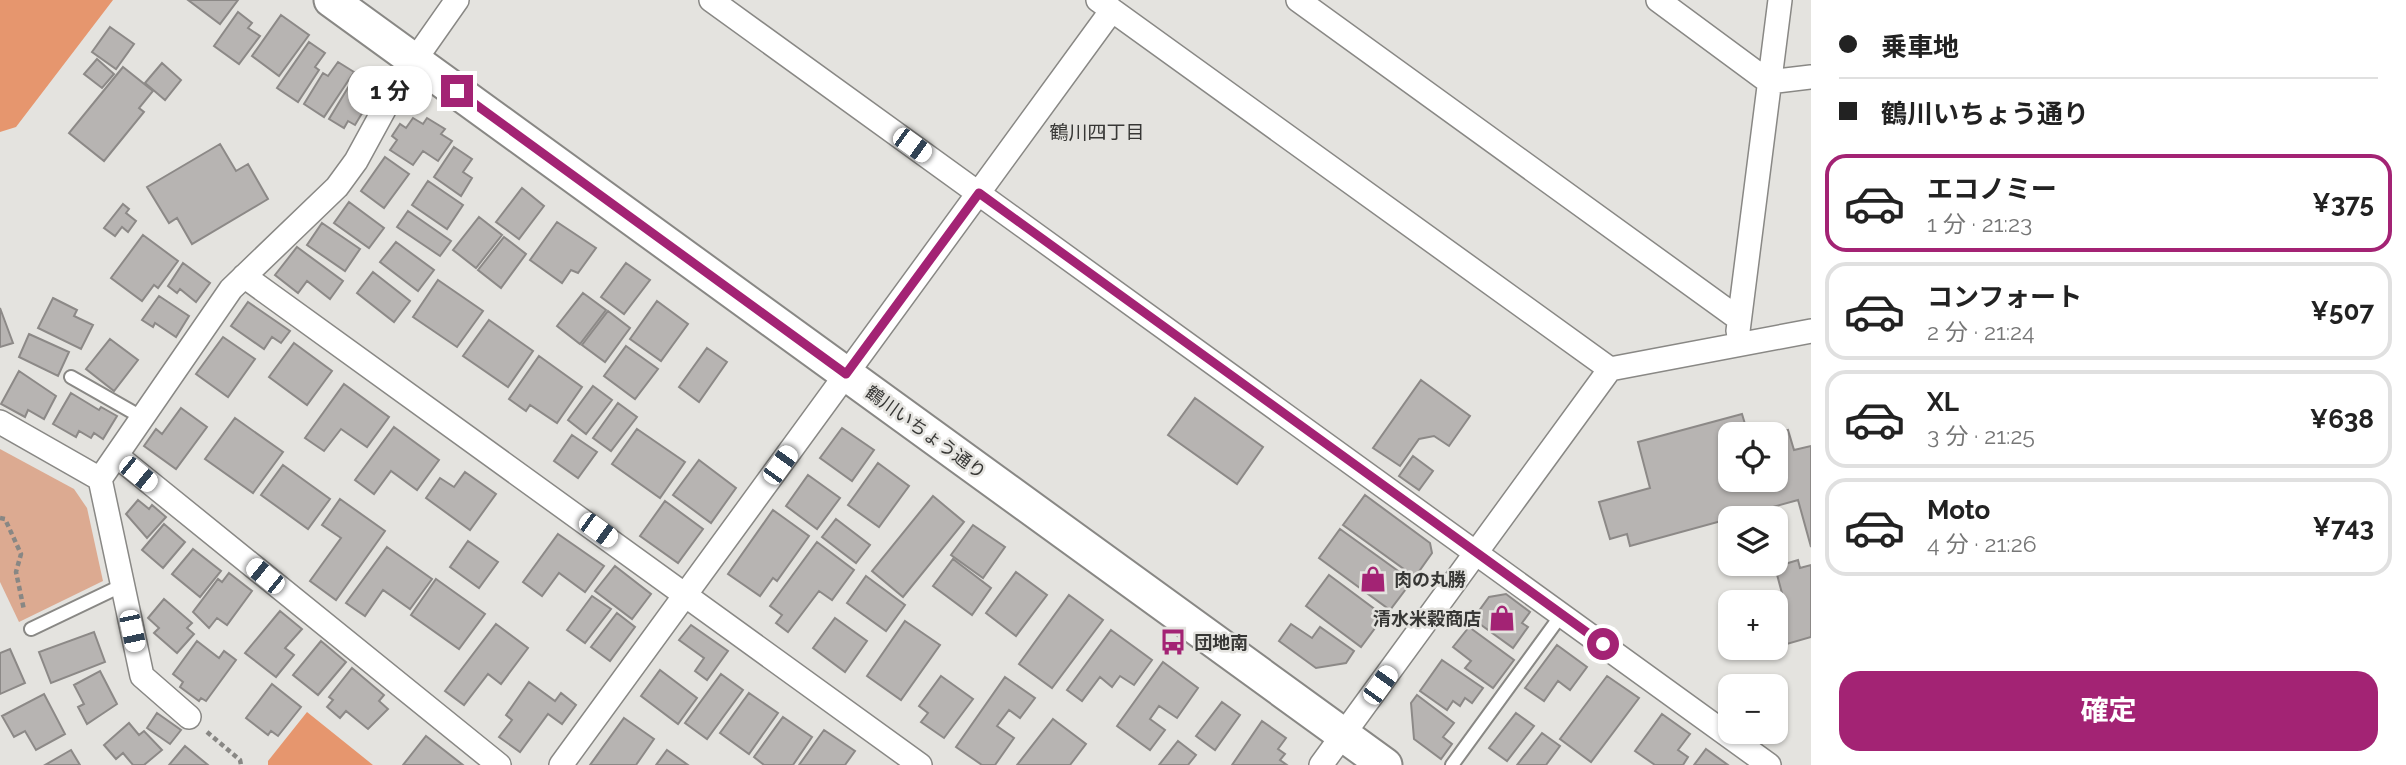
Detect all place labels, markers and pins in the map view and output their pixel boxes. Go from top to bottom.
shop icon: 肉の丸勝 [1358,564,1388,594]
place label: 肉の丸勝 [1394,569,1466,590]
shop icon: 清水米穀商店 [1487,603,1517,633]
place label: 清水米穀商店 [1373,608,1481,629]
bus stop icon: 団地南 [1158,627,1188,657]
place label: 団地南 [1194,632,1248,653]

